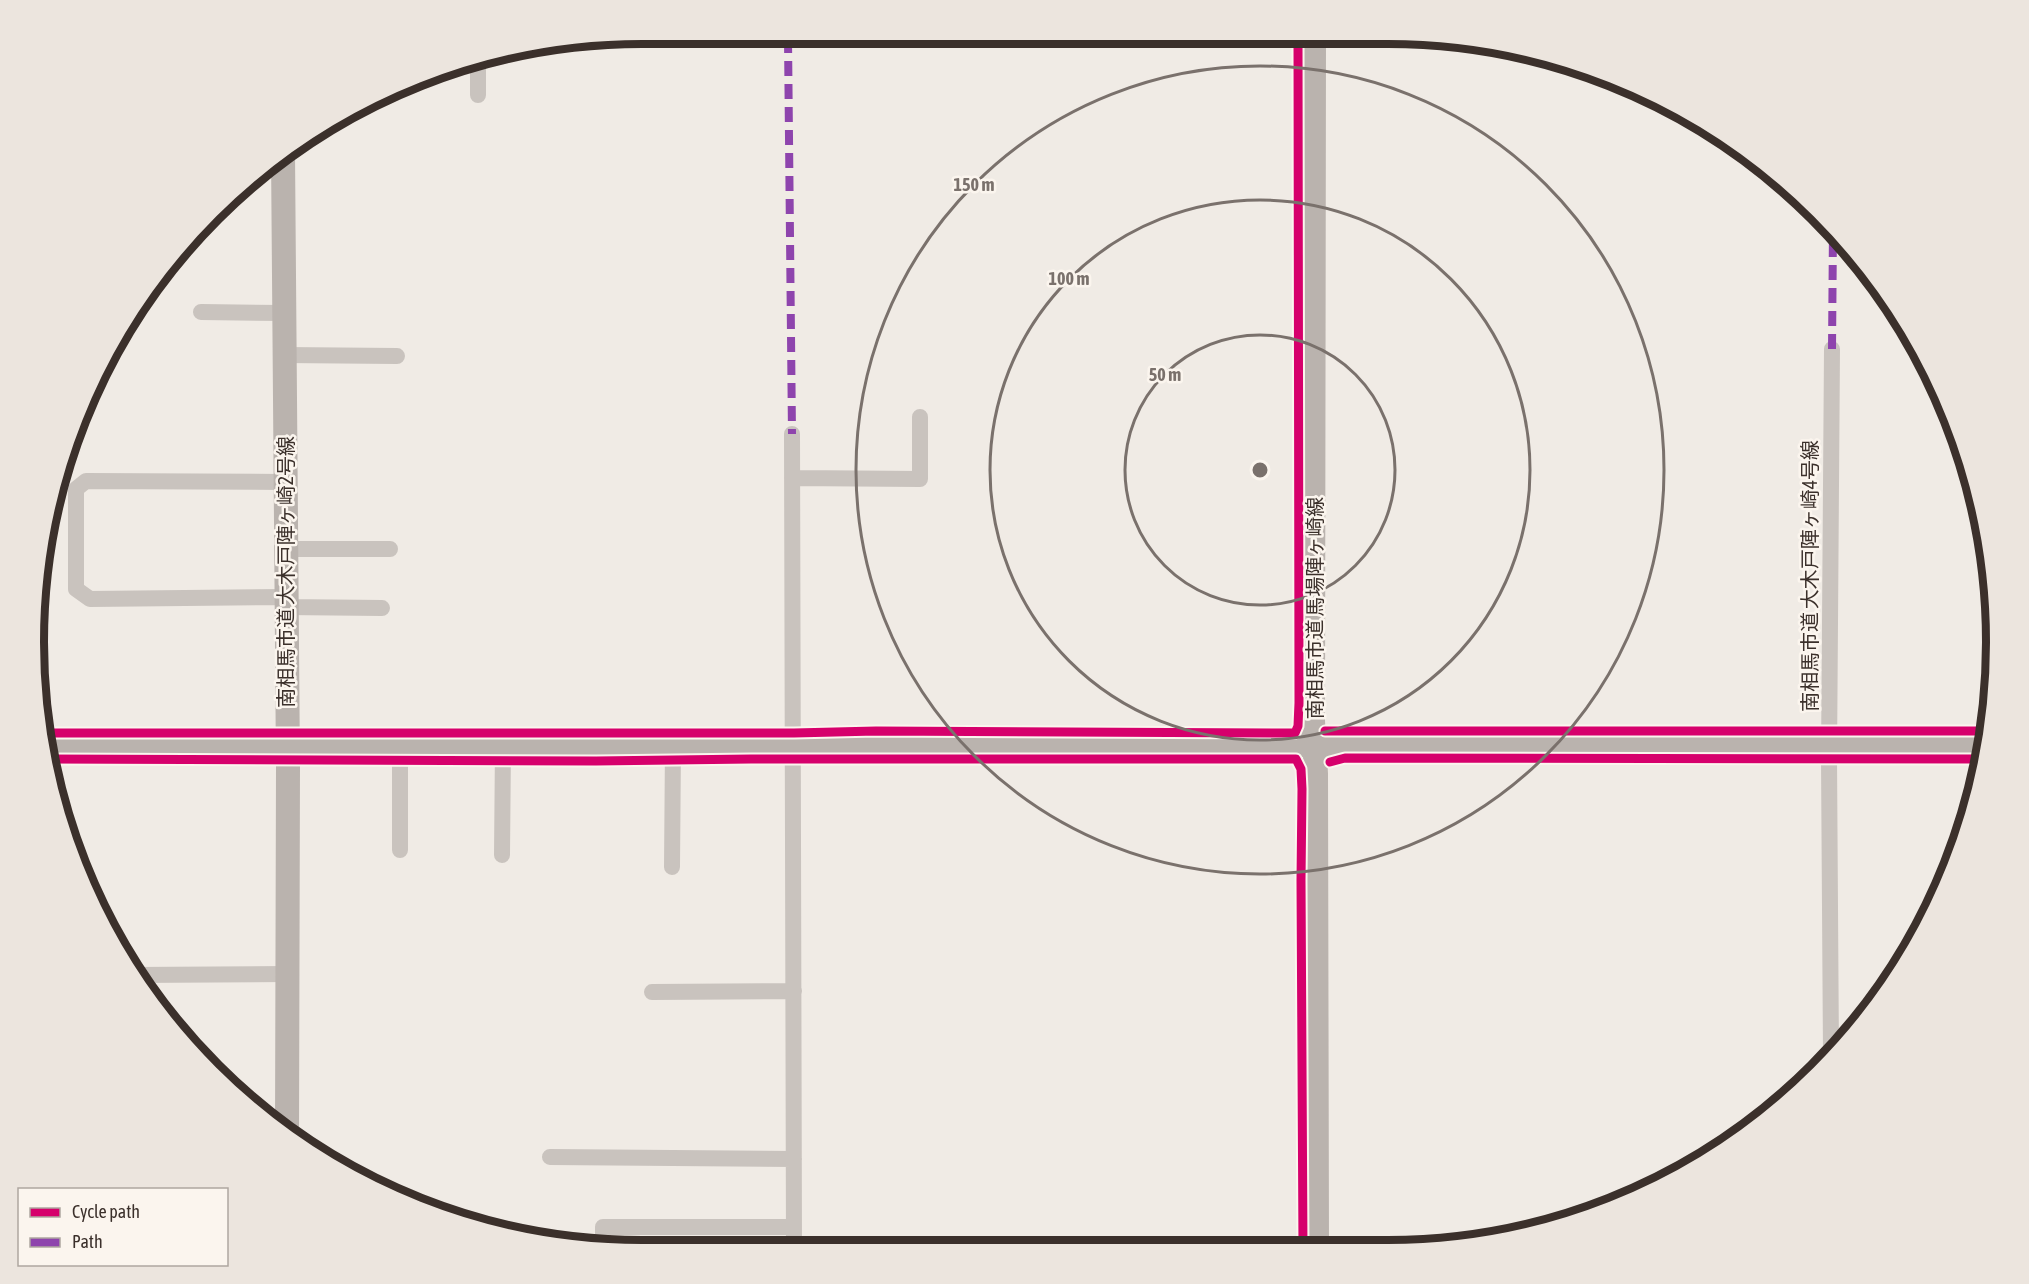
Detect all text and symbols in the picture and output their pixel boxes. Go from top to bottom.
text: 150 m [954,174,994,195]
text: 100 m [1049,268,1089,289]
text: 50 m [1149,364,1181,385]
street label: 南相馬市道 大木戸陣ヶ崎2号線 [274,436,297,708]
street label: 南相馬市道 大木戸陣ヶ崎4号線 [1798,440,1821,712]
centre of rings [1250,460,1270,480]
street label: 南相馬市道 馬場陣ヶ崎線 [1303,497,1326,719]
legend [18,1188,228,1266]
text: Cycle path [72,1201,140,1222]
text: Path [72,1231,103,1252]

